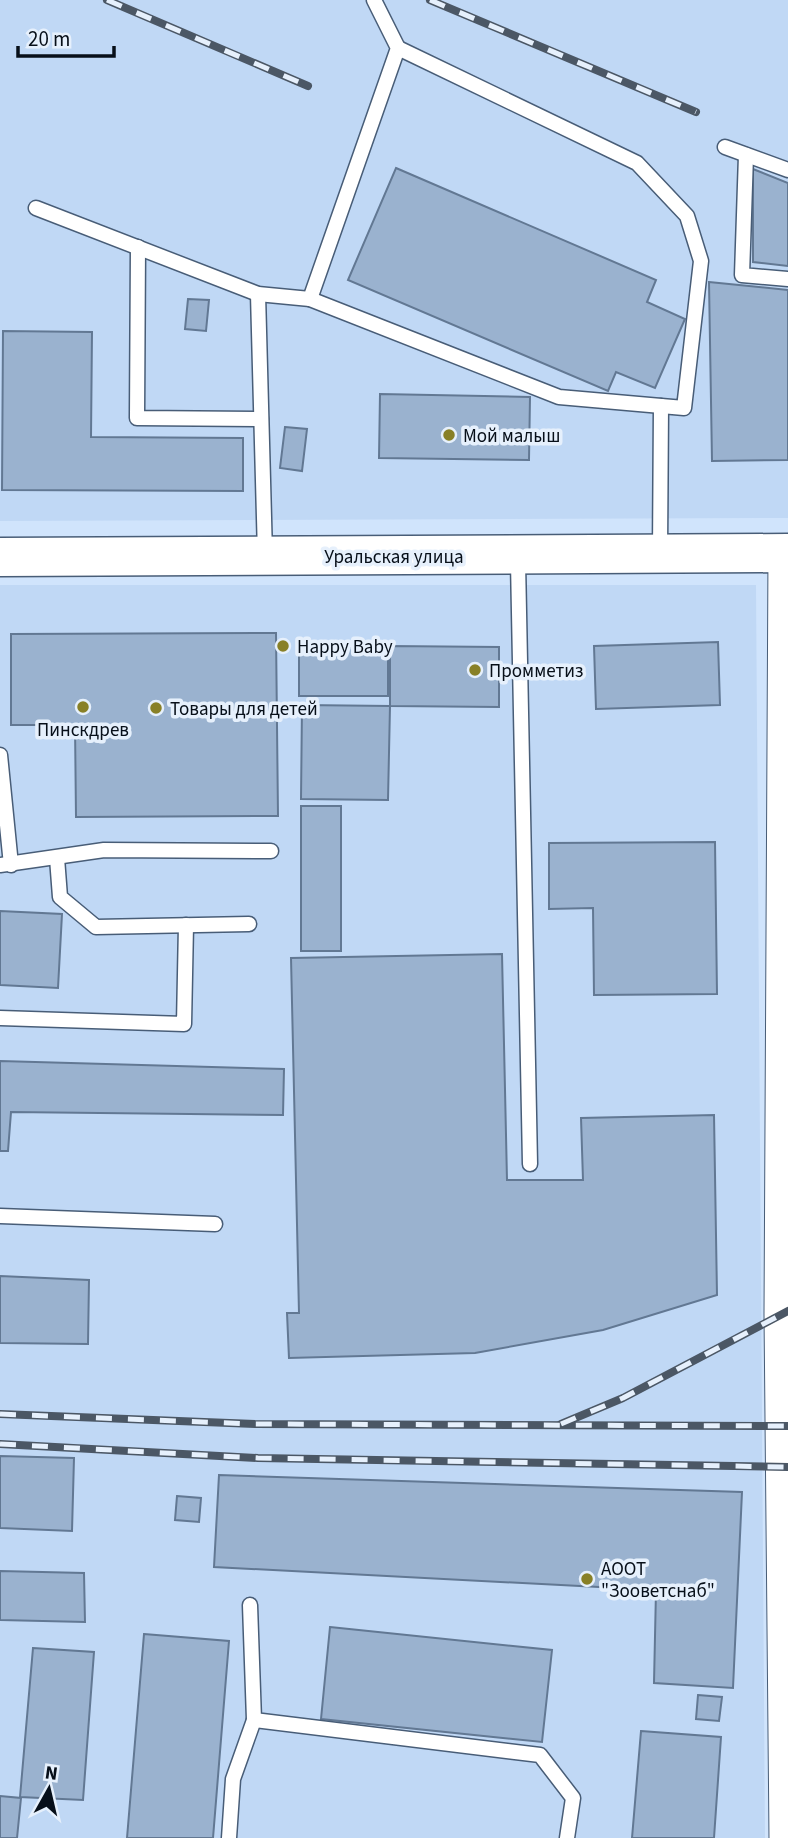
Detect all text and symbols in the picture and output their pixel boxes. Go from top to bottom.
scale bar [18,14,114,58]
text: 20 m [28,24,70,54]
place label: Мой малыш [463,423,560,450]
marker: Мой малыш [441,427,457,443]
street label: Уральская улица [324,544,464,571]
place label: Happy Baby [297,634,393,661]
marker: Happy Baby [275,638,291,654]
place label: Промметиз [489,658,584,685]
marker: Промметиз [467,662,483,678]
place label: Товары для детей [170,696,318,723]
marker: Пинскдрев [75,699,91,715]
marker: Товары для детей [148,700,164,716]
place label: Пинскдрев [37,717,129,744]
place label: АООТ "Зооветснаб" [601,1556,715,1605]
marker: АООТ "Зооветснаб" [579,1571,595,1587]
north arrow [14,1754,84,1824]
text: N [43,1759,59,1788]

